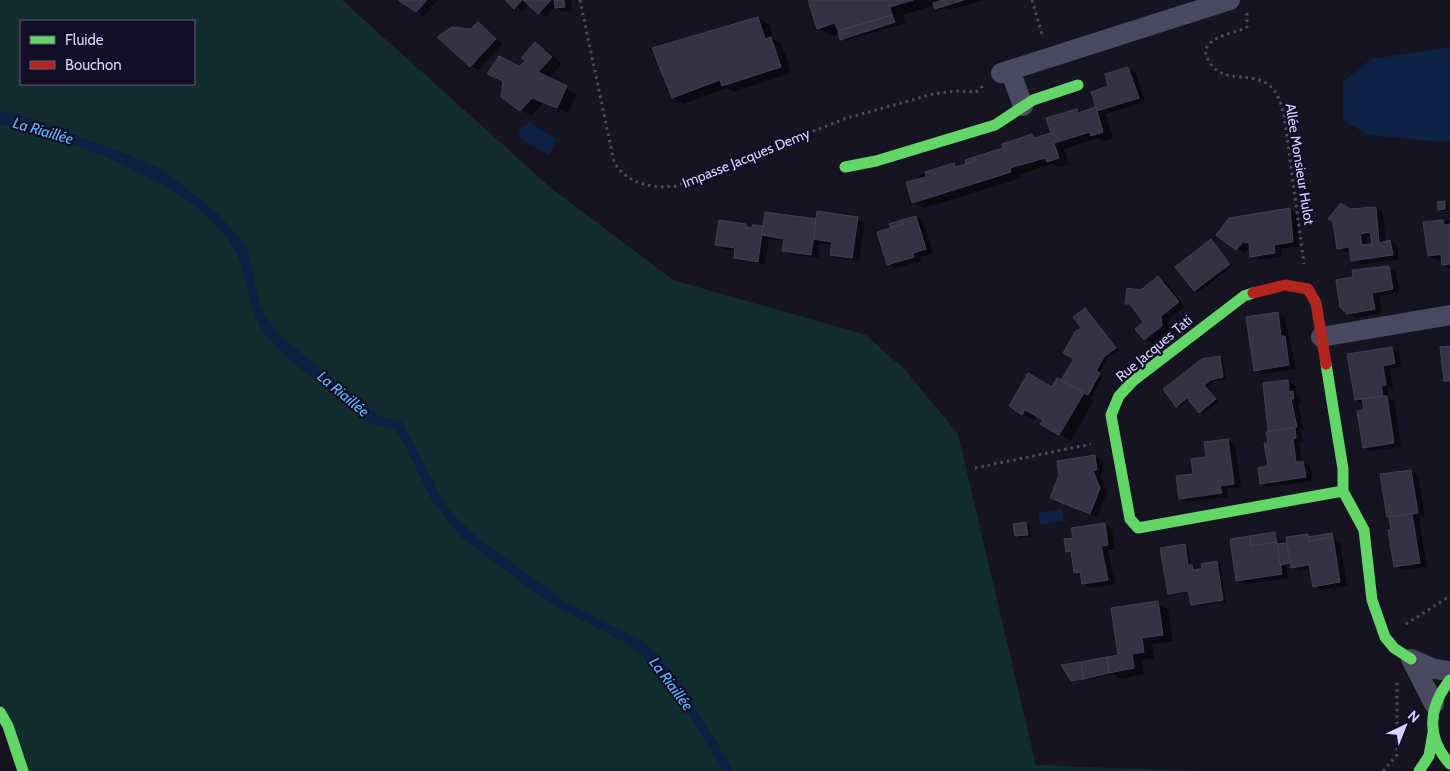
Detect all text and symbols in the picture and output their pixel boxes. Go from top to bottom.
legend [20,20,195,85]
text: Fluide [65,31,104,49]
text: Bouchon [65,56,122,74]
street label: Allée Monsieur Hulot [1282,102,1319,226]
water label: La Riaillée [11,114,75,148]
street label: Impasse Jacques Demy [679,124,813,192]
street label: Rue Jacques Tati [1112,311,1196,385]
water label: La Riaillée [314,367,373,421]
water label: La Riaillée [645,654,697,714]
north arrow [1380,701,1430,751]
text: N [1404,707,1424,726]

